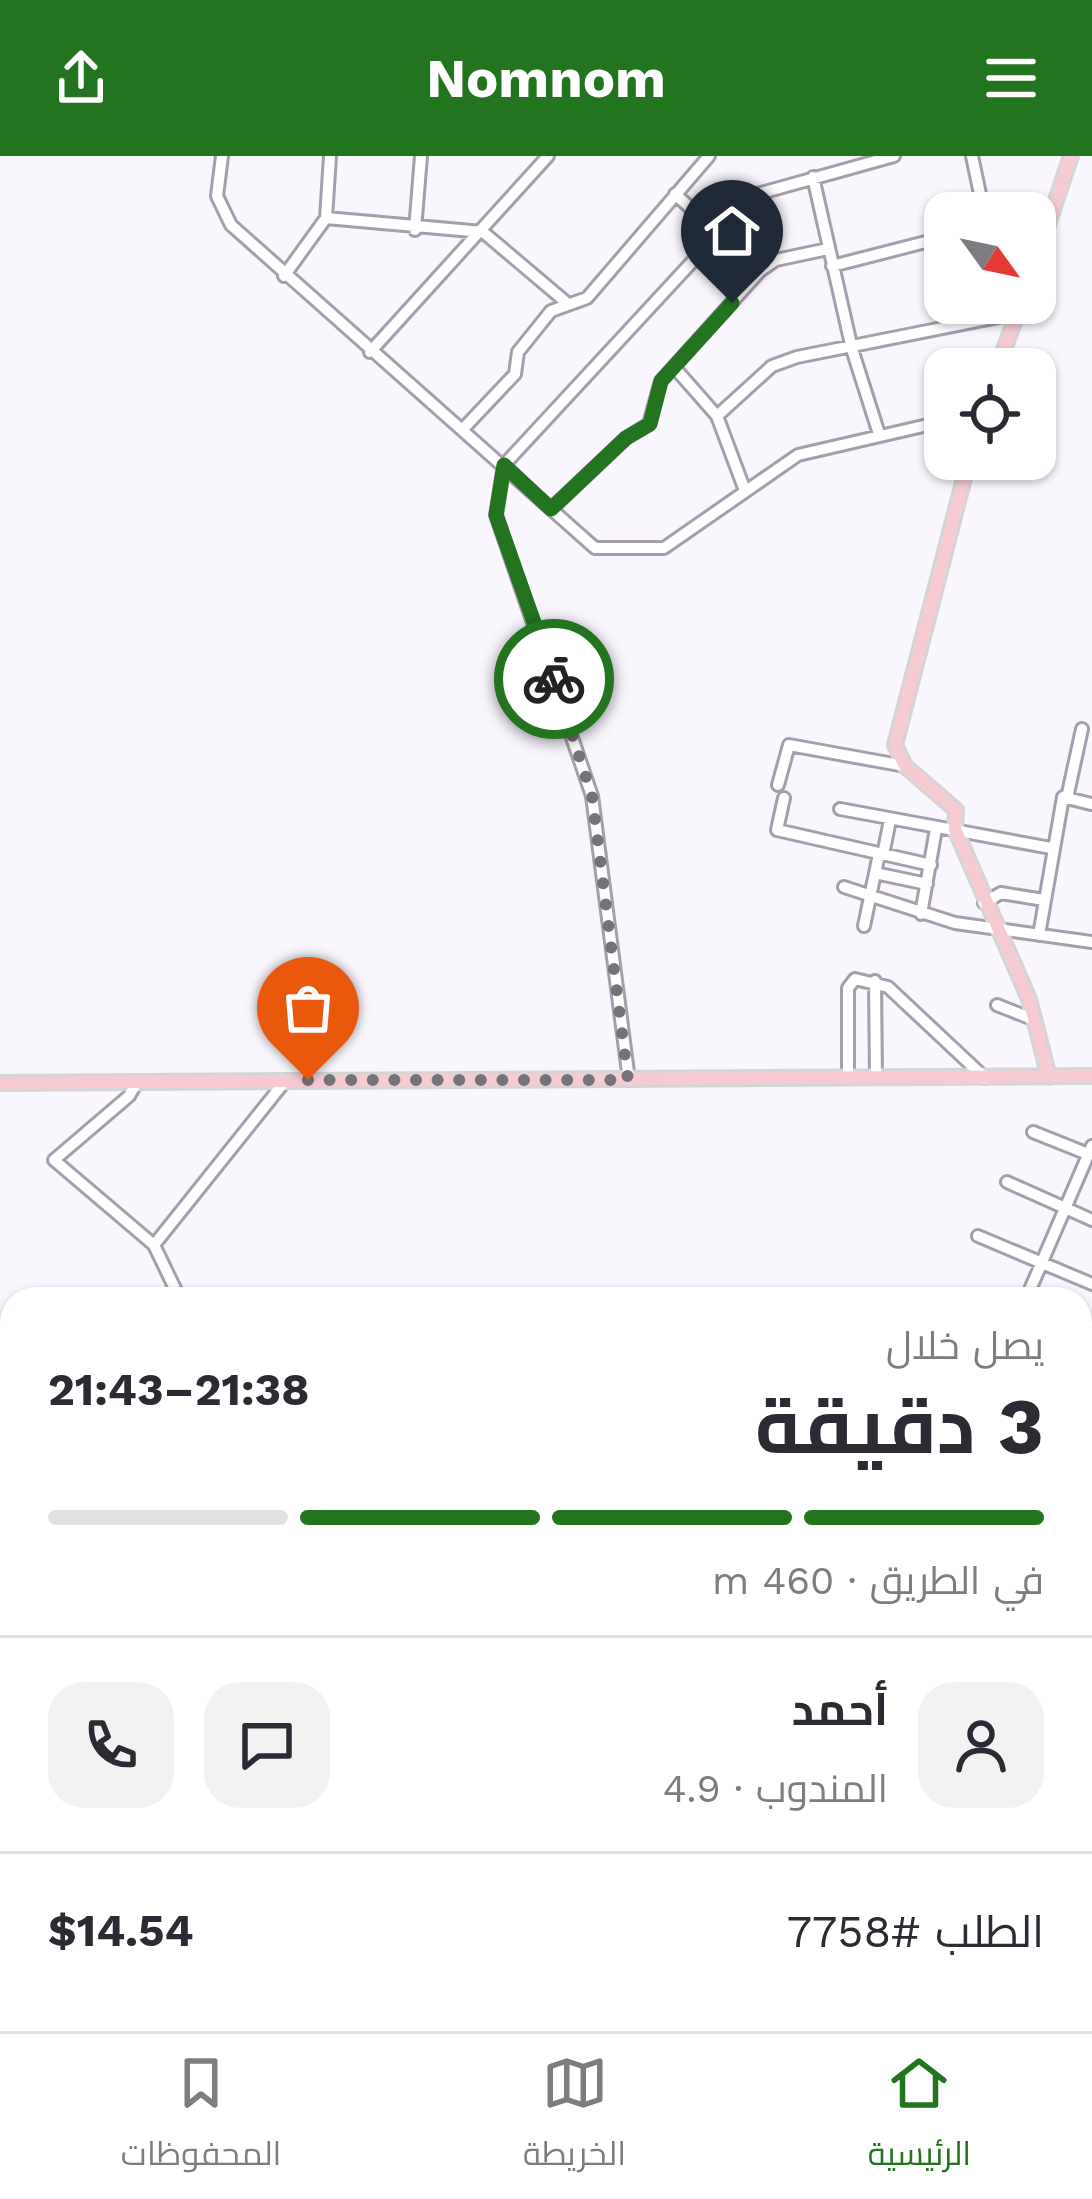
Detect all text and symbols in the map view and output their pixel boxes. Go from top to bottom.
icon: share [48,45,114,111]
icon: menu [978,45,1044,111]
text: Nomnom [426,47,666,110]
pin [681,180,783,303]
north arrow [924,192,1056,324]
map controls [924,192,1056,480]
icon: home [699,198,765,264]
button: locate [924,348,1056,480]
courier [494,619,614,739]
icon: bike [521,646,587,712]
pin [257,957,359,1080]
icon: bag [275,975,341,1041]
text: يصل خلال [886,1323,1044,1368]
text: 21:38–21:43 [48,1363,309,1416]
text: 3 دقيقة [755,1380,1044,1472]
text: في الطريق · 460 m [712,1558,1044,1603]
button: phone [48,1682,174,1808]
button: chat [204,1682,330,1808]
button: person [918,1682,1044,1808]
text: أحمد [792,1683,888,1736]
text: المندوب · 4.9 [663,1766,888,1811]
text: $14.54 [48,1904,193,1957]
text: الطلب #7758 [787,1905,1044,1958]
tab: المحفوظات [121,2050,281,2184]
tab: الخريطة [523,2050,626,2184]
tab: الرئيسية [868,2050,971,2184]

